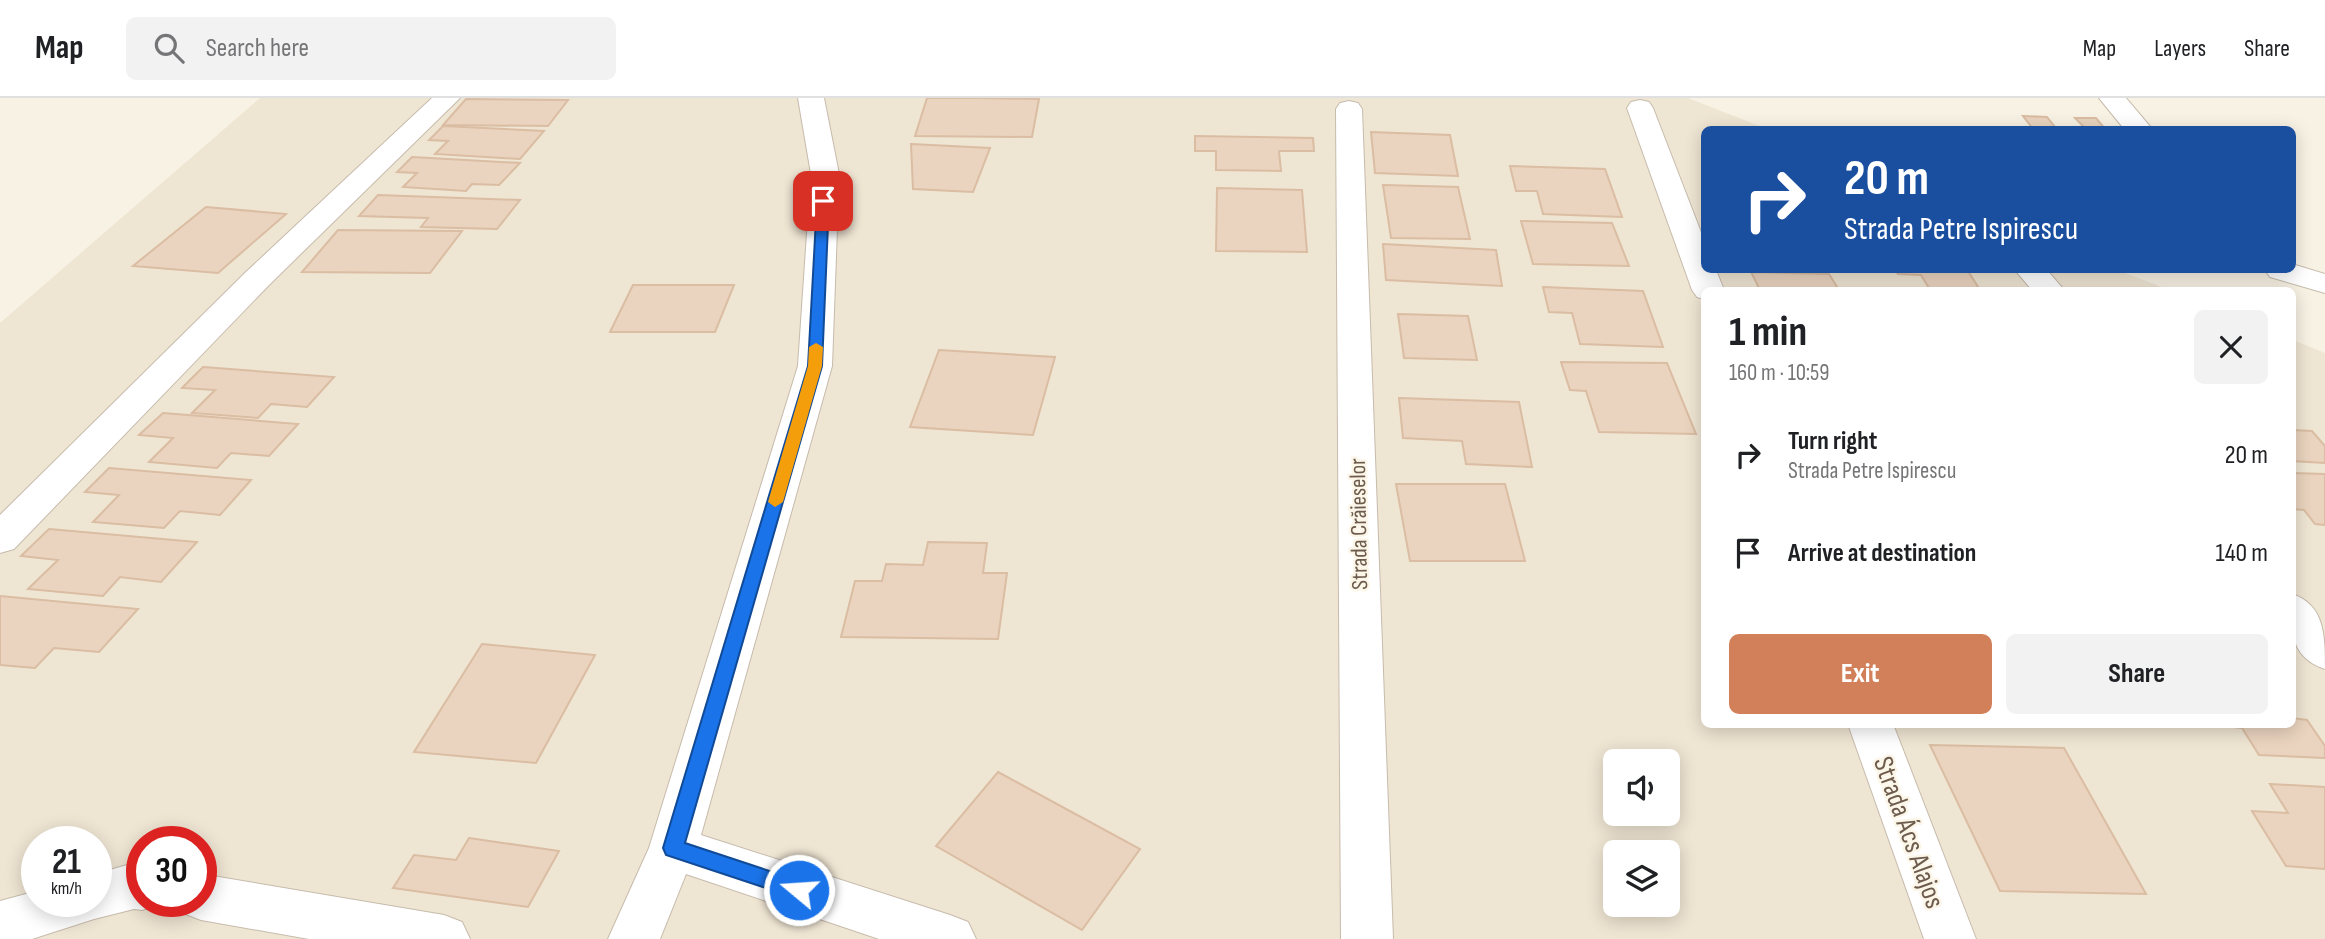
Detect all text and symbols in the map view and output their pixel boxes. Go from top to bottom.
search box [126,17,616,80]
text: Map [35,28,84,68]
icon: search [150,29,188,67]
text: Search here [206,33,309,64]
text: Map [2083,34,2116,63]
text: Layers [2154,34,2206,63]
text: Share [2244,34,2290,63]
text: 20 m [1844,150,1929,209]
icon: right [1729,154,1820,245]
pin [793,171,853,231]
icon: arrive [804,182,842,220]
text: Strada Petre Ispirescu [1844,210,2078,249]
text: 1 min [1729,307,1807,358]
button: close [2194,310,2268,384]
text: 160 m · 10:59 [1729,359,1830,387]
text: Turn right [1788,426,1877,457]
icon: right [1729,436,1767,474]
text: 20 m [2225,440,2268,471]
text: Strada Petre Ispirescu [1788,457,1956,485]
street label: Strada Crăieselor [1344,458,1374,590]
icon: arrive [1729,534,1767,572]
text: Arrive at destination [1788,538,1976,569]
text: 140 m [2216,538,2268,569]
button: Exit [1729,634,1992,714]
button: Share [2006,634,2268,714]
map controls [1603,749,1680,917]
button: sound [1603,749,1680,826]
street label: Strada Ács Alajos [1866,752,1951,913]
speed limit sign: 30 [126,826,217,917]
button: layers [1603,840,1680,917]
text: 21 [52,841,81,884]
position arrow [762,853,836,927]
text: km/h [51,878,82,899]

